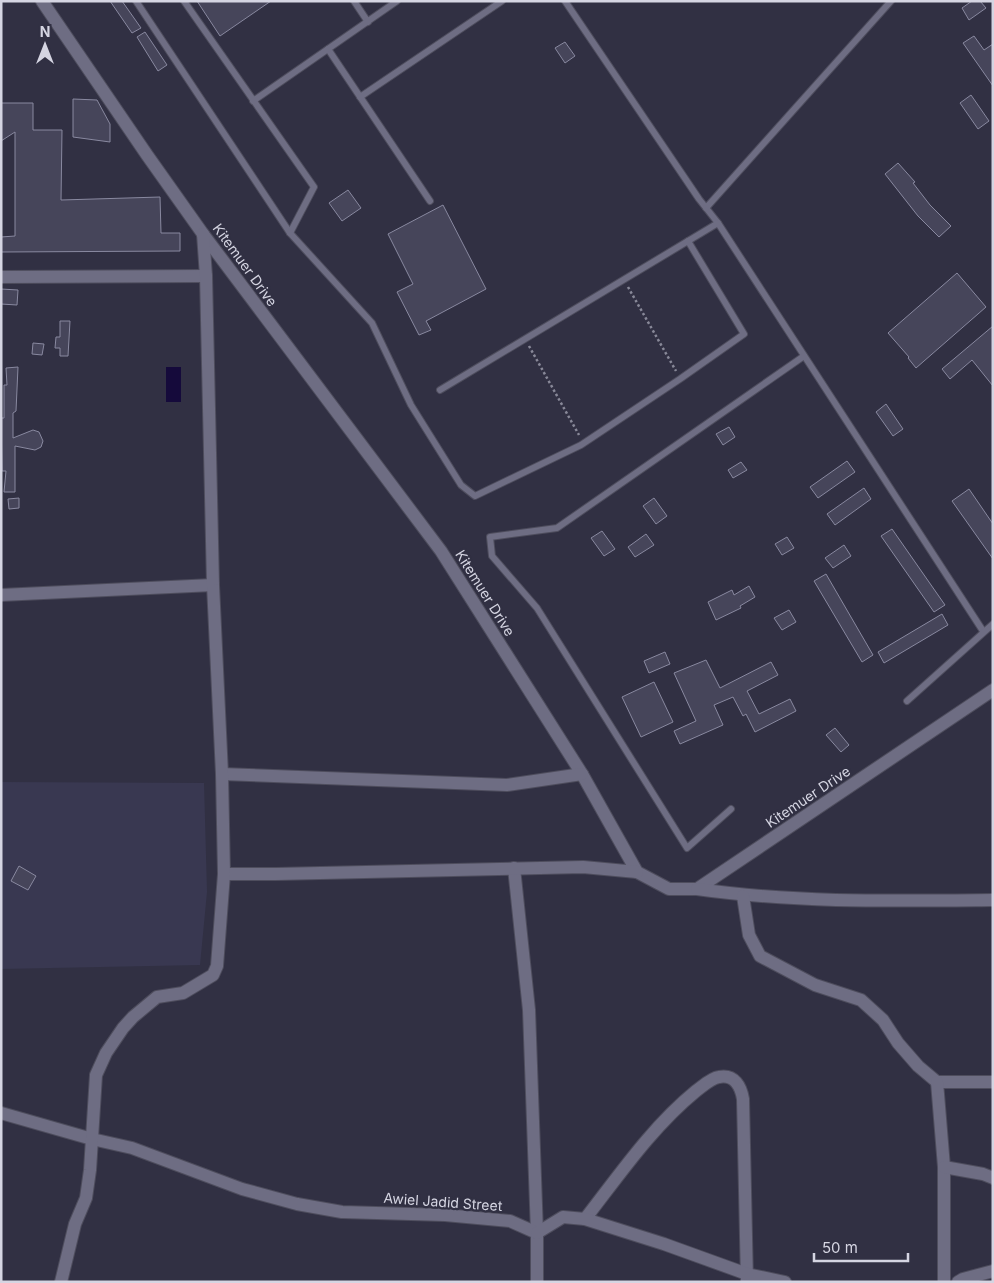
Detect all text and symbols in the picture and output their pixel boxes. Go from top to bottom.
north arrow [20,20,70,70]
text: N [40,23,50,40]
street label: Kitemuer Drive [210,220,281,309]
street label: Kitemuer Drive [452,547,519,639]
street label: Kitemuer Drive [762,762,853,831]
street label: Awiel Jadid Street [383,1189,503,1214]
scale bar [814,1230,908,1262]
text: 50 m [822,1238,858,1257]

